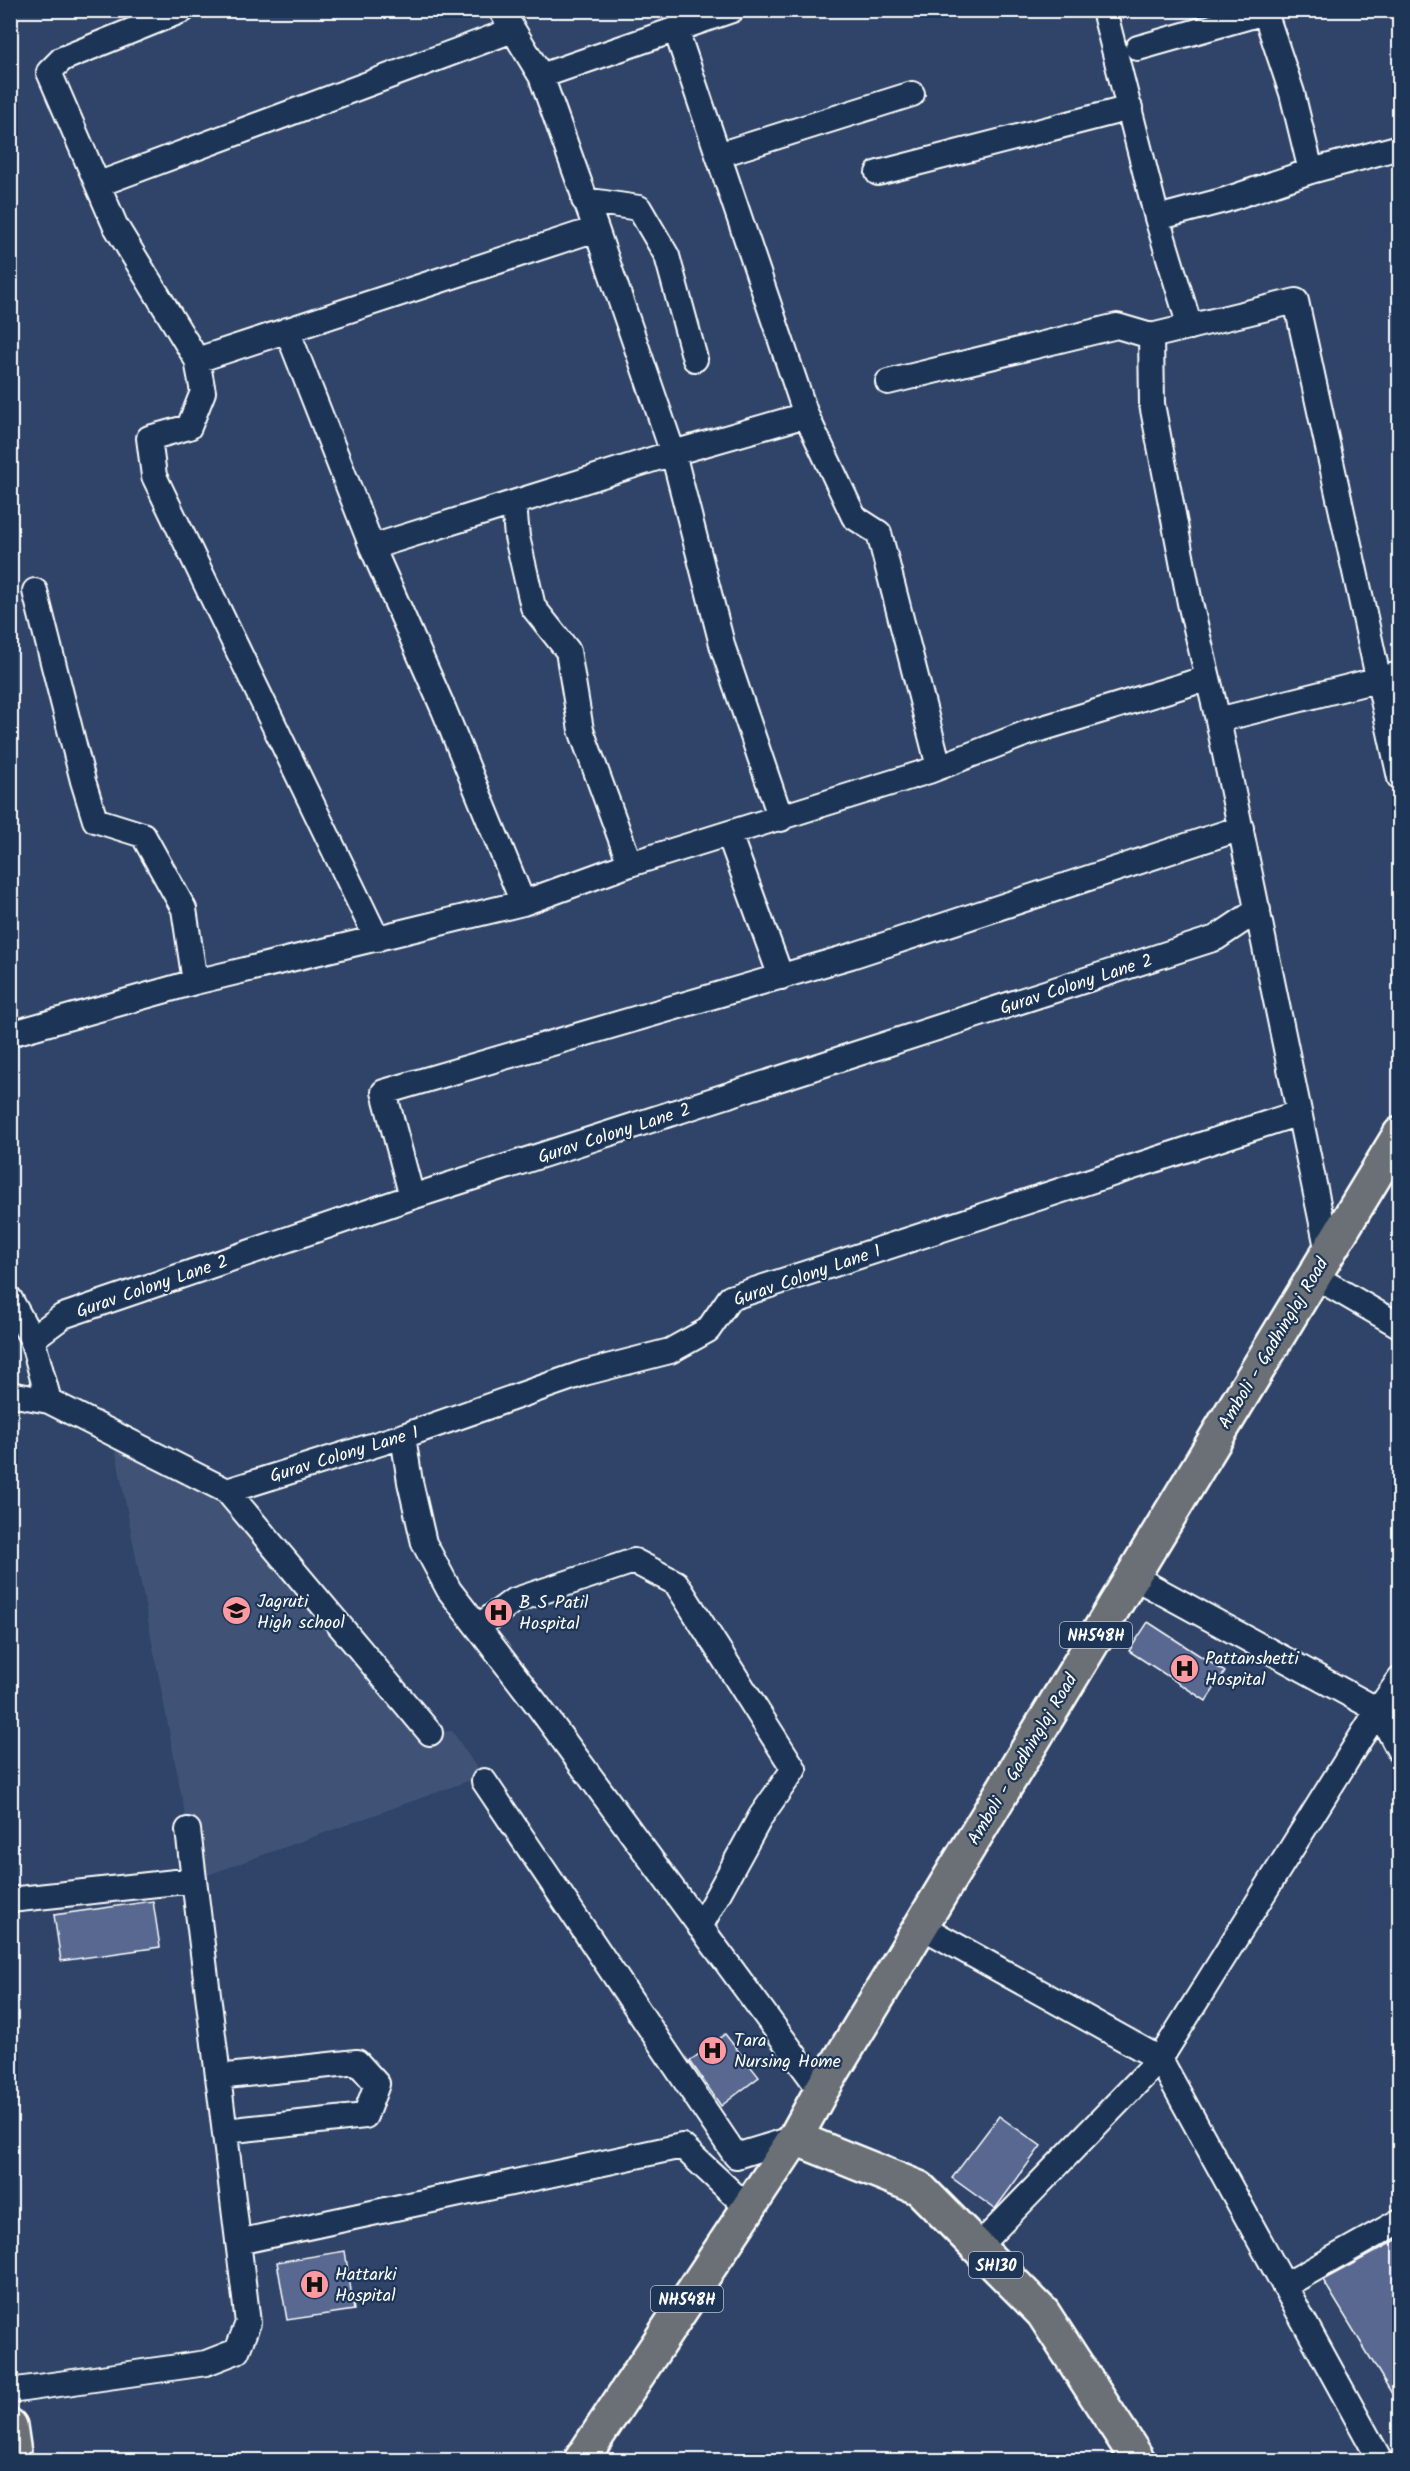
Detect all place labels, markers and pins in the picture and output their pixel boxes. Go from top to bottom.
place label: Jagruti High school [257,1588,345,1638]
place label: B S Patil Hospital [519,1589,589,1639]
school or university icon: Jagruti High school [220,1595,252,1627]
hospital icon: B S Patil Hospital [482,1596,514,1628]
place label: Pattanshetti Hospital [1205,1645,1300,1695]
hospital icon: Pattanshetti Hospital [1168,1652,1200,1684]
place label: Tara Nursing Home [734,2027,841,2077]
hospital icon: Tara Nursing Home [697,2034,729,2066]
place label: Hattarki Hospital [335,2261,397,2311]
hospital icon: Hattarki Hospital [298,2268,330,2300]

